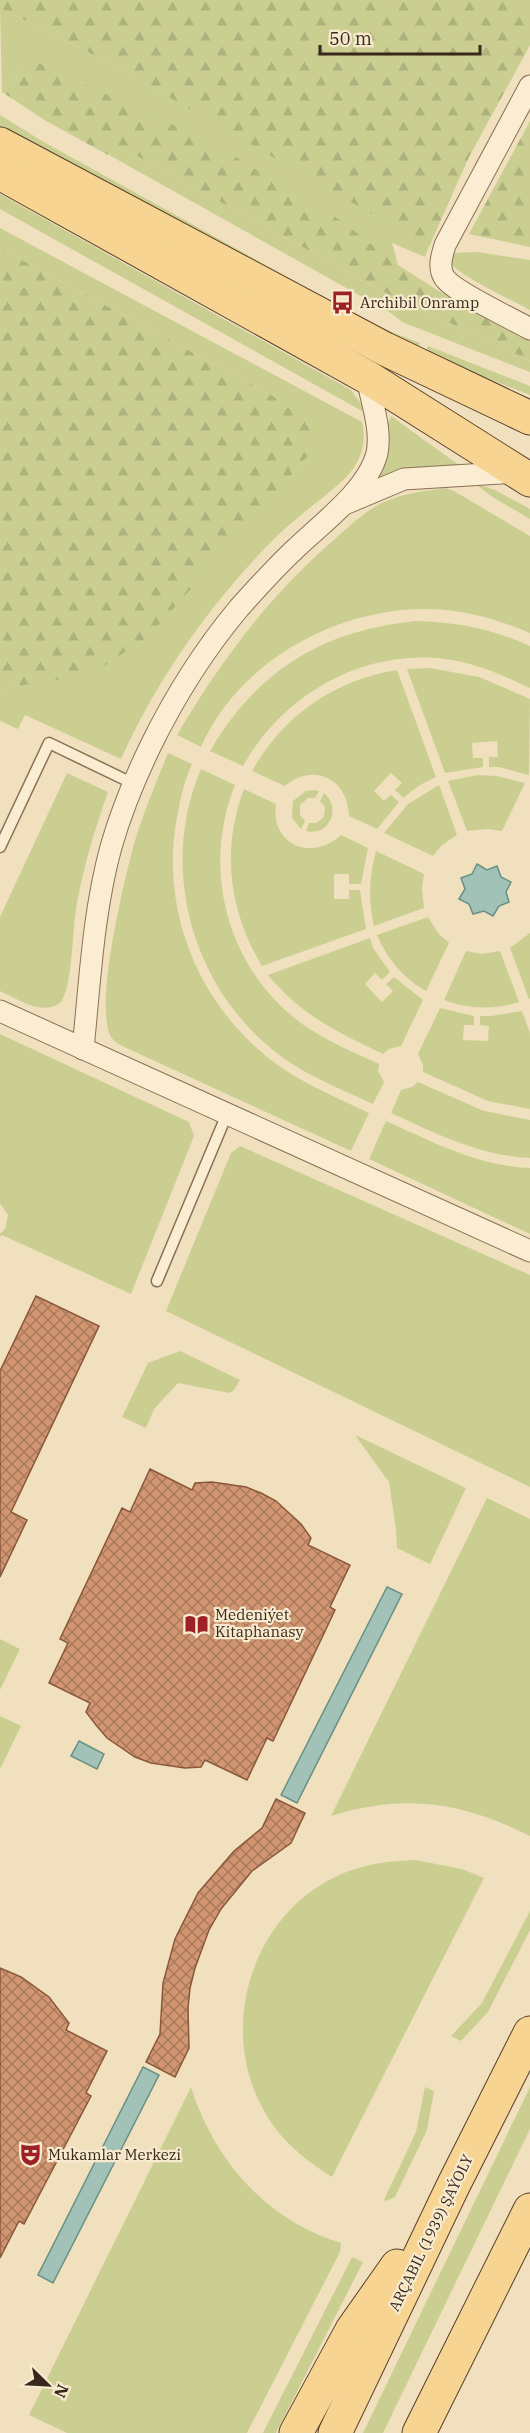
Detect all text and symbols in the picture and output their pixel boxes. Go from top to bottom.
scale bar [320,18,480,56]
text: 50 m [329,27,372,50]
bus stop icon: Archibil Onramp [329,290,355,316]
place label: Archibil Onramp [360,293,479,312]
place label: Medeniýet Kitaphanasy [215,1605,304,1641]
library icon: Medeniýet Kitaphanasy [184,1611,210,1637]
theatre icon: Mukamlar Merkezi [17,2142,43,2168]
place label: Mukamlar Merkezi [48,2145,181,2164]
street label: ARÇABIL (1939) ŞAÝOLY [384,2151,477,2314]
north arrow [18,2355,78,2415]
text: N [50,2381,73,2401]

